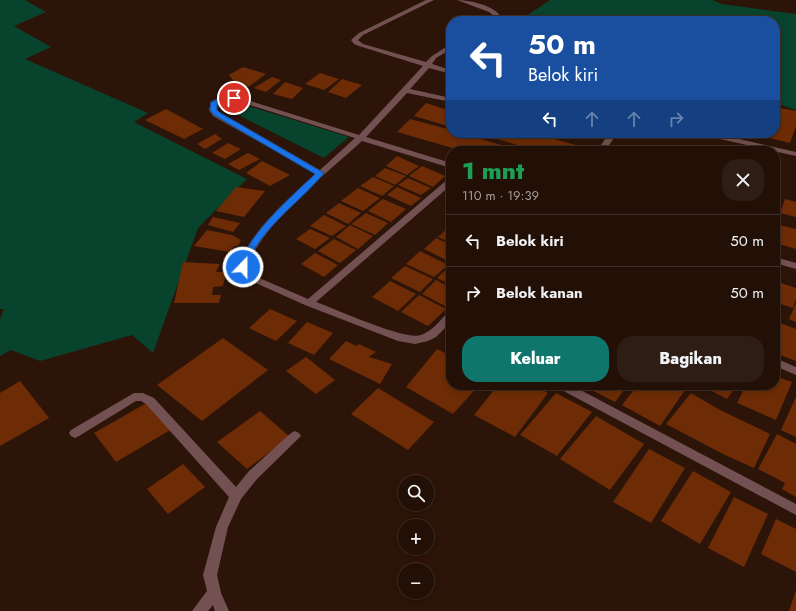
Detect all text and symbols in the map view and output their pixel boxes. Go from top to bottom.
text: 50 m [528,24,596,65]
icon: left [462,32,514,84]
text: Belok kiri [528,62,598,88]
pin [217,81,251,115]
icon: arrive [223,87,245,109]
icon: left [539,108,561,130]
icon: ahead [581,108,603,130]
icon: ahead [623,108,645,130]
icon: right [665,108,687,130]
text: 1 mnt [462,153,524,188]
button: close [722,159,764,201]
text: 110 m · 19:39 [462,186,539,205]
icon: left [462,230,484,252]
text: Belok kiri [496,230,564,252]
text: 50 m [730,230,764,252]
position arrow [222,246,264,288]
icon: right [462,282,484,304]
text: Belok kanan [496,282,583,304]
text: 50 m [730,282,764,304]
button: Keluar [462,336,609,382]
button: Bagikan [617,336,764,382]
map controls [398,475,434,599]
button: search [398,475,434,511]
button: + [398,519,434,555]
button: − [398,563,434,599]

